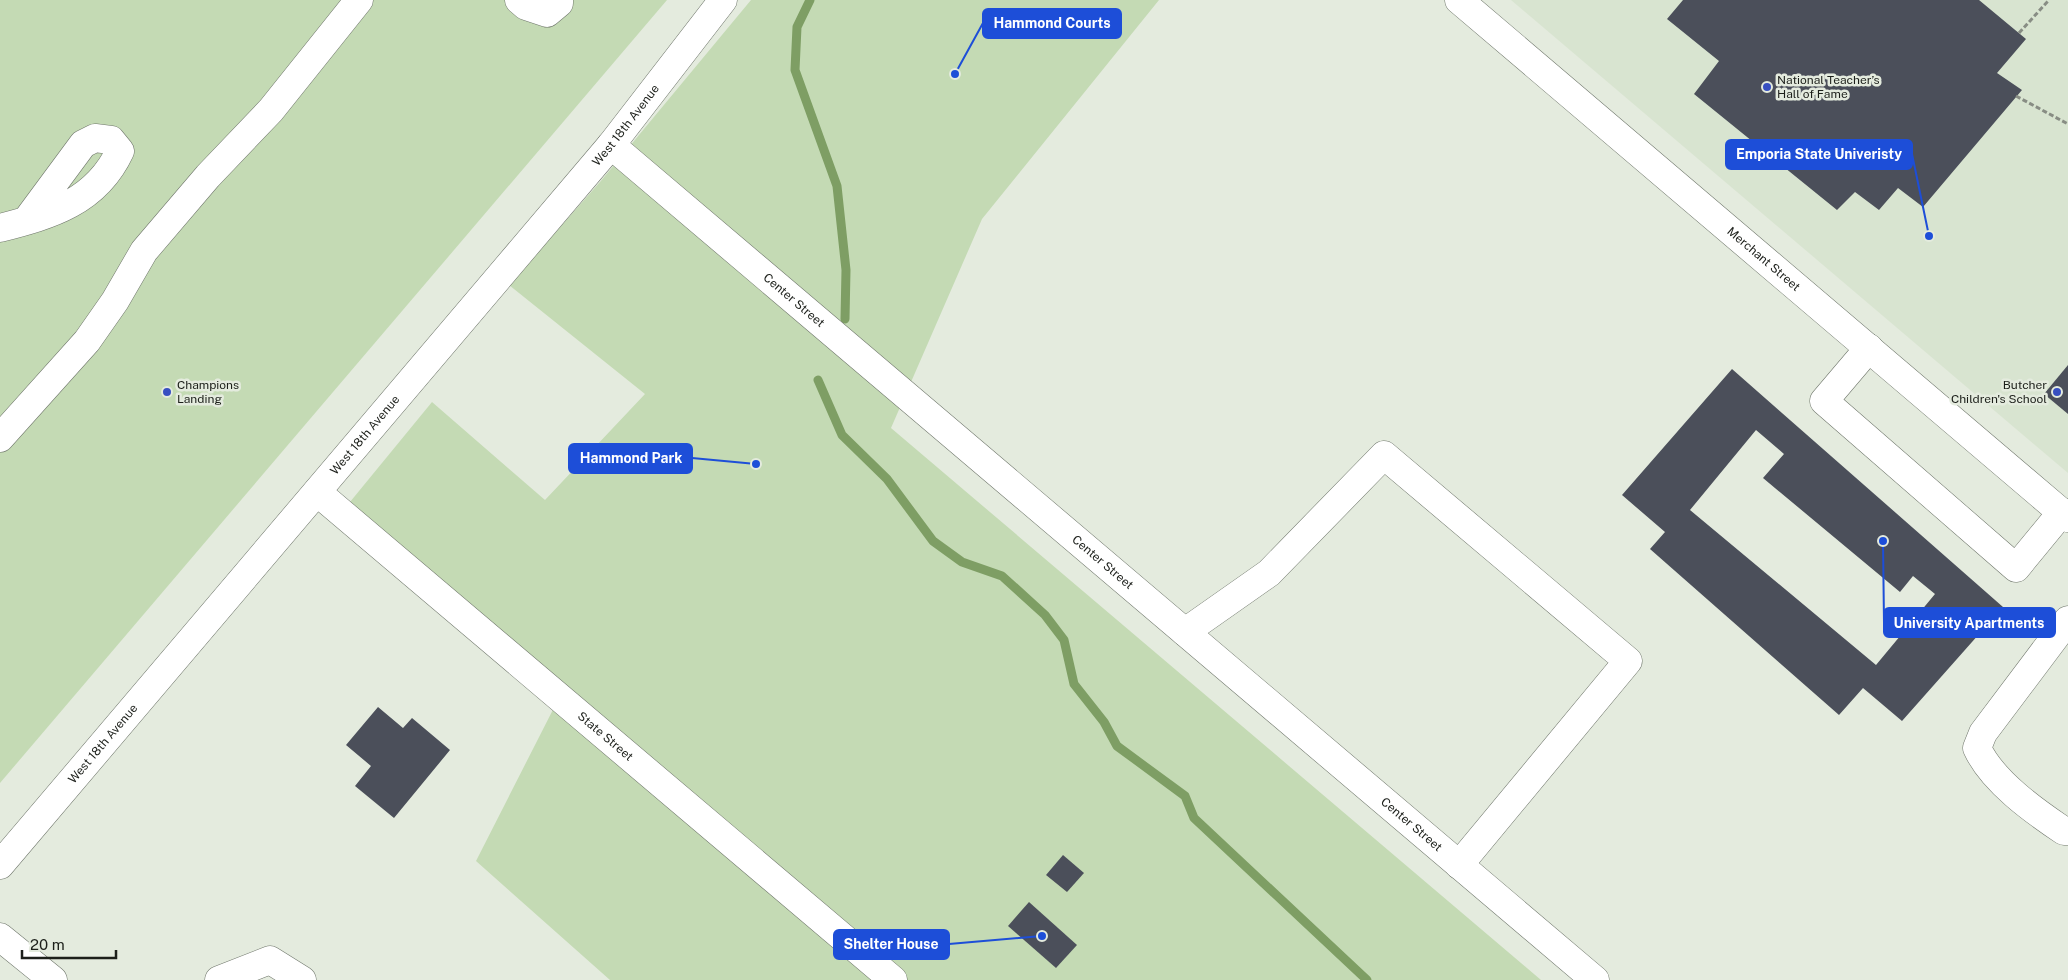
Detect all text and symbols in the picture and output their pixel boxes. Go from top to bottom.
callout: Hammond Courts [983,9,1121,38]
text: Hammond Courts [993,15,1111,31]
place label: National Teacher’s Hall of Fame [1777,73,1880,101]
marker: National Teacher’s Hall of Fame [1761,81,1773,93]
street label: West 18th Avenue [589,82,662,169]
callout: Emporia State Univeristy [1726,140,1912,169]
text: Emporia State Univeristy [1736,146,1902,162]
street label: Merchant Street [1724,224,1803,294]
street label: Center Street [761,270,828,330]
place label: Champions Landing [177,378,239,406]
place label: Butcher Children's School [1951,378,2047,406]
marker: Champions Landing [161,386,173,398]
marker: Butcher Children's School [2051,386,2063,398]
street label: West 18th Avenue [327,392,403,477]
callout: Hammond Park [569,444,692,473]
text: Hammond Park [580,450,682,466]
street label: Center Street [1069,532,1136,592]
callout: University Apartments [1884,608,2055,637]
text: University Apartments [1894,615,2044,631]
street label: West 18th Avenue [65,701,141,786]
street label: State Street [575,709,636,764]
street label: Center Street [1378,795,1445,854]
scale bar [22,928,116,960]
callout: Shelter House [834,930,949,959]
text: 20 m [30,936,65,953]
text: Shelter House [843,936,939,952]

